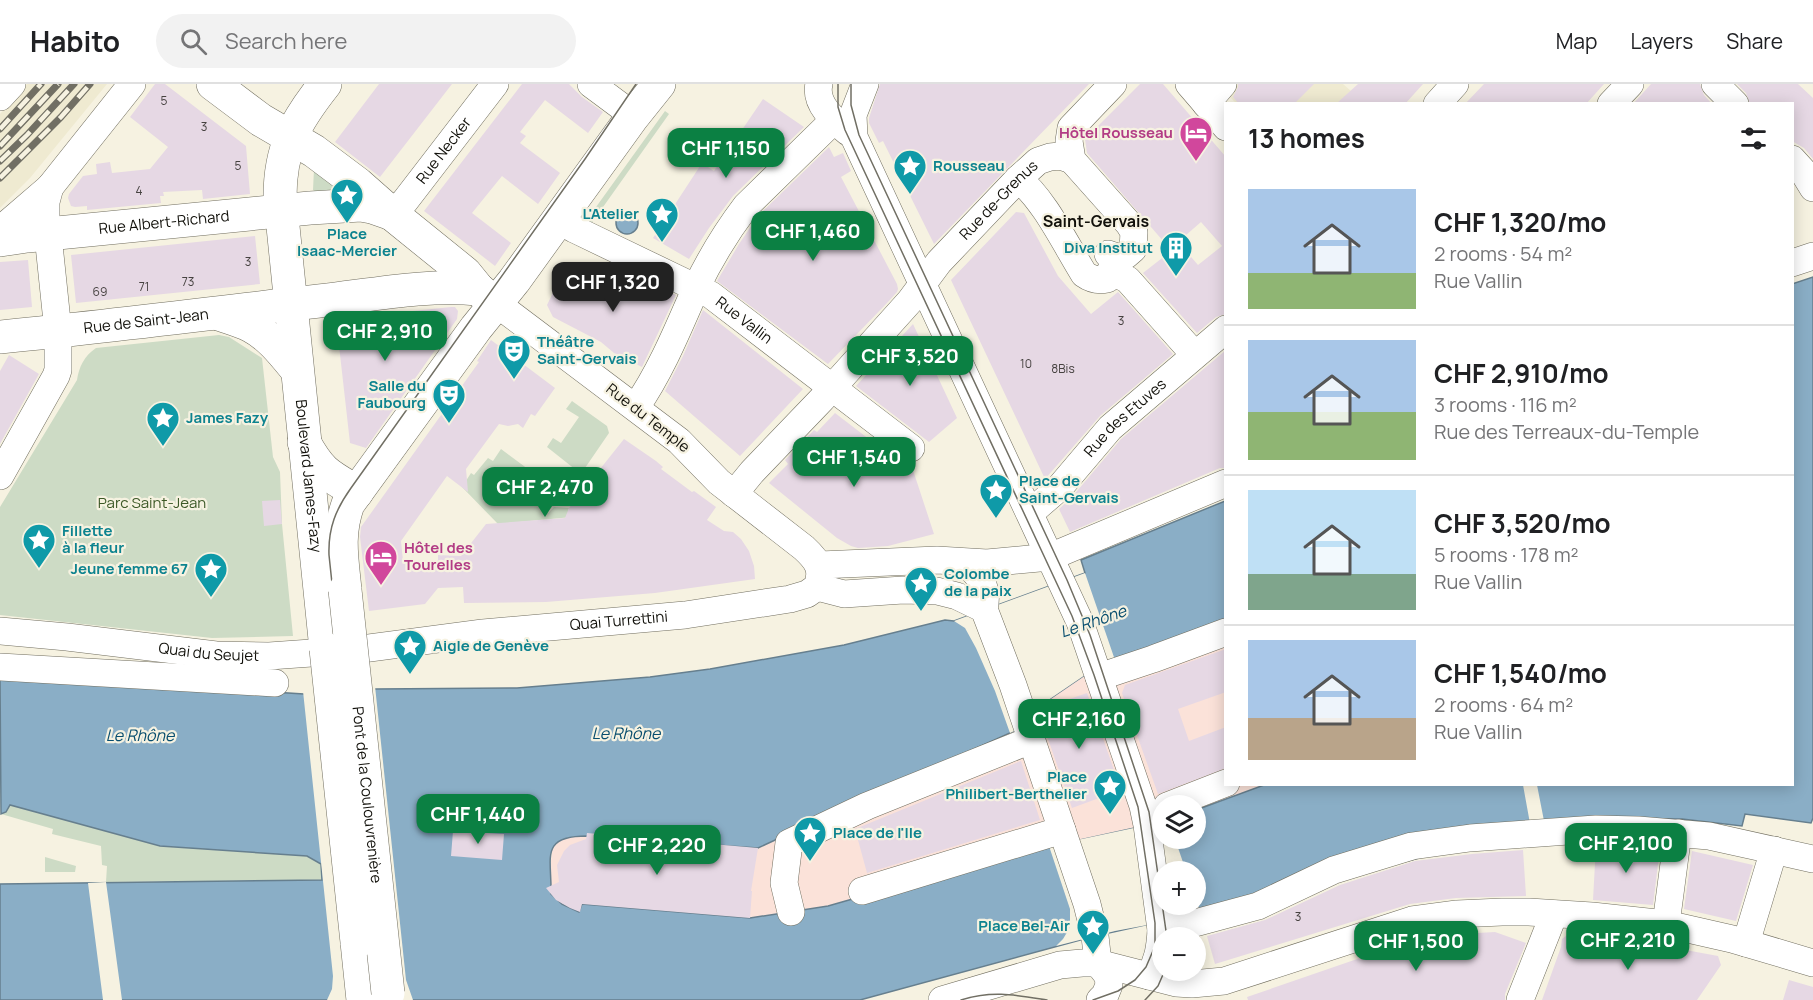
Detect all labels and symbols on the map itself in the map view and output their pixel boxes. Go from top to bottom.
house number: 5 [161,92,168,109]
street label: Rue Necker [411,112,476,188]
hotel icon: Hôtel Rousseau [1178,115,1214,162]
house number: 3 [201,118,207,135]
place label: Hôtel Rousseau [1059,122,1173,143]
pin: CHF 1,150 [657,128,795,179]
place icon: Rousseau [892,148,928,195]
place label: Rousseau [933,155,1005,176]
street label: Rue de-Grenus [954,155,1042,244]
house number: 5 [235,157,242,174]
place icon: Place Isaac-Mercier [329,177,365,224]
house number: 4 [135,182,143,199]
place icon: L'Atelier [644,196,680,243]
place label: L'Atelier [582,203,639,224]
street label: Rue Albert-Richard [98,205,230,239]
district label: Saint-Gervais [1043,210,1150,232]
pin: CHF 1,460 [744,211,882,262]
place label: Place Isaac-Mercier [297,223,397,261]
building icon: Diva Institut [1158,230,1194,277]
place label: Diva Institut [1064,237,1153,258]
house number: 3 [245,253,251,270]
pin: CHF 1,320 [544,262,682,313]
house number: 73 [182,273,194,290]
house number: 71 [139,278,149,295]
house number: 69 [93,283,107,300]
street label: Rue Vallin [712,291,777,348]
street label: Rue de Saint-Jean [83,303,210,338]
pin: CHF 2,910 [316,311,454,362]
house number: 3 [1118,312,1124,329]
place label: Théâtre Saint-Gervais [537,331,637,369]
theatre icon: Théâtre Saint-Gervais [496,333,532,380]
pin: CHF 3,520 [841,336,979,387]
house number: 10 [1020,355,1032,372]
house number: 8Bis [1051,360,1075,377]
street label: Rue des Etuves [1079,373,1171,461]
place label: Salle du Faubourg [358,375,426,413]
theatre icon: Salle du Faubourg [431,377,467,424]
street label: Rue du Temple [602,378,695,457]
street label: Boulevard James-Fazy [291,398,327,554]
place icon: James Fazy [145,400,181,447]
place label: James Fazy [186,407,269,428]
pin: CHF 1,540 [785,437,923,488]
pin: CHF 2,470 [476,467,614,518]
place label: Place de Saint-Gervais [1019,470,1119,508]
place icon: Place de Saint-Gervais [978,472,1014,519]
park label: Parc Saint-Jean [98,492,206,513]
place label: Fillette à la fleur [62,520,124,558]
place icon: Fillette à la fleur [21,522,57,569]
place label: Hôtel des Tourelles [404,537,473,575]
hotel icon: Hôtel des Tourelles [363,539,399,586]
place icon: Jeune femme 67 [193,551,229,598]
place label: Jeune femme 67 [70,558,188,579]
place label: Colombe de la paix [944,563,1012,601]
place icon: Colombe de la paix [903,565,939,612]
water label: Le Rhône [1057,599,1131,643]
street label: Quai Turrettini [569,606,669,635]
place icon: Aigle de Genève [392,628,428,675]
place label: Aigle de Genève [433,635,549,656]
street label: Quai du Seujet [157,637,259,666]
pin: CHF 2,160 [1010,699,1148,750]
street label: Pont de la Coulouvrenière [347,705,387,885]
water label: Le Rhône [592,722,662,744]
water label: Le Rhône [106,724,176,746]
place label: Place Philibert-Berthelier [946,766,1087,804]
place icon: Place Philibert-Berthelier [1092,768,1128,815]
pin: CHF 1,440 [409,794,547,845]
place icon: Place de l'Ile [792,815,828,862]
place label: Place de l'Ile [833,822,922,843]
pin: CHF 2,100 [1557,823,1695,874]
pin: CHF 2,220 [588,825,726,876]
place icon: Place Bel-Air [1075,908,1111,955]
house number: 3 [1295,908,1301,925]
place label: Place Bel-Air [978,915,1070,936]
pin: CHF 2,210 [1559,920,1697,971]
pin: CHF 1,500 [1347,921,1485,972]

